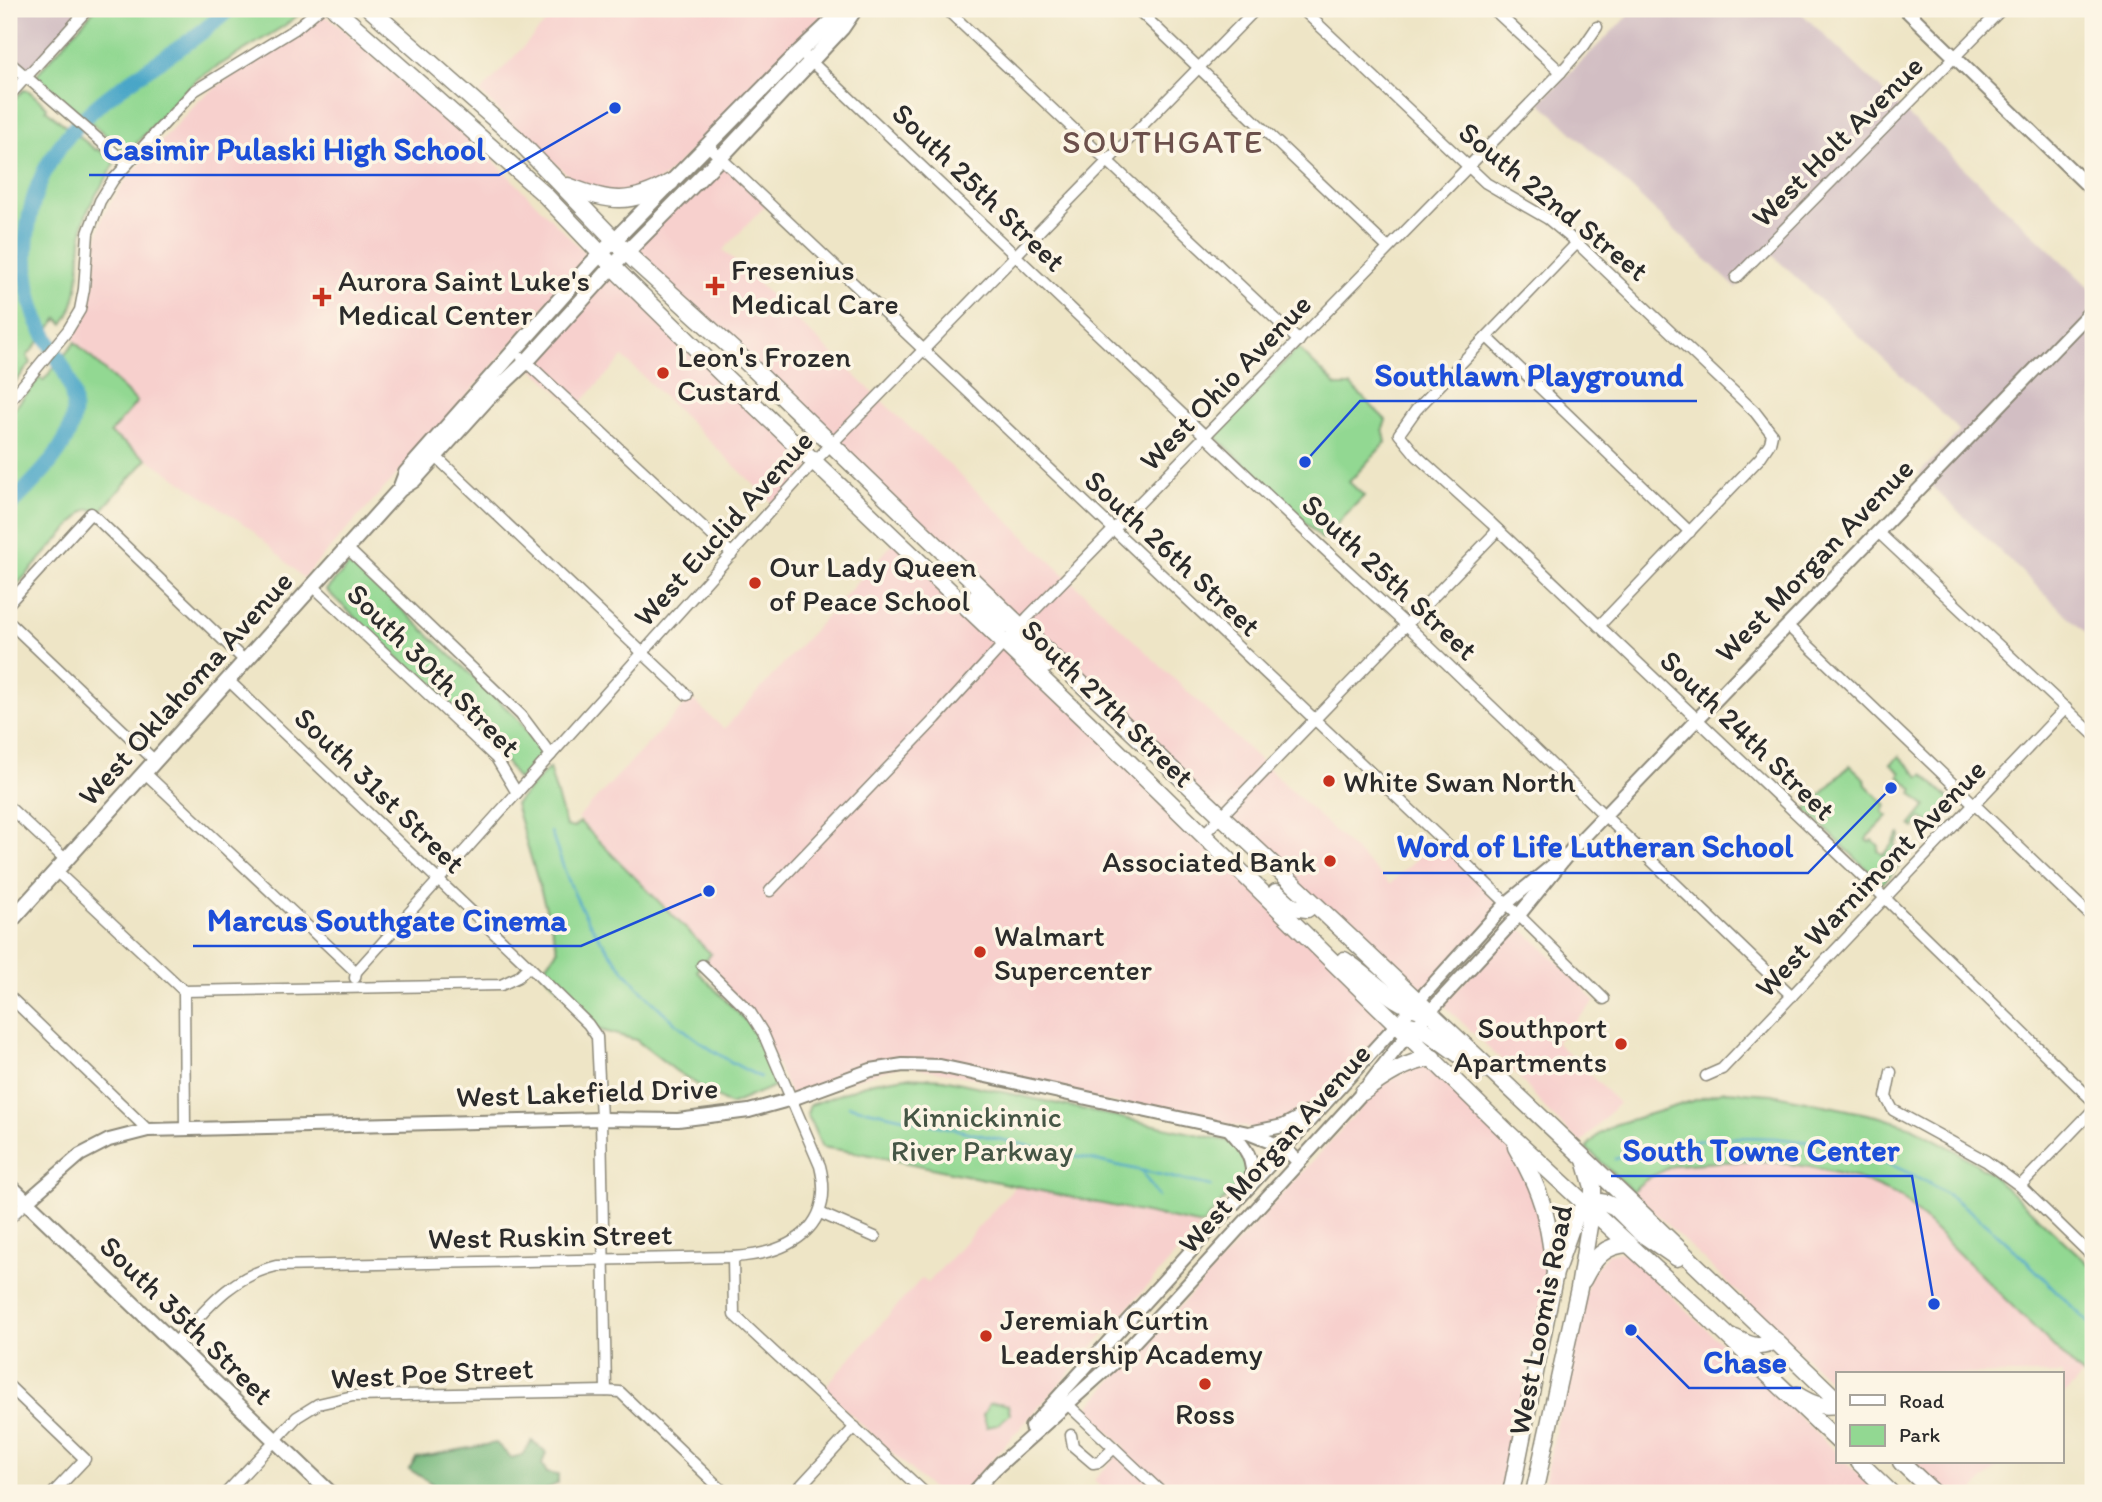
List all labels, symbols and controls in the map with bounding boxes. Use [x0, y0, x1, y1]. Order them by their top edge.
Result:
street label: West Holt Avenue [1743, 47, 1931, 235]
street label: South 25th Street [884, 95, 1074, 279]
street label: South 22nd Street [1452, 113, 1656, 289]
callout: Casimir Pulaski High School [89, 122, 499, 175]
district label: SOUTHGATE [1062, 122, 1264, 161]
text: Casimir Pulaski High School [103, 130, 486, 168]
place label: Fresenius Medical Care [731, 251, 899, 322]
place label: Aurora Saint Luke's Medical Center [338, 262, 590, 333]
marker: Fresenius Medical Care [705, 276, 725, 296]
street label: West Ohio Avenue [1131, 286, 1319, 478]
marker: Aurora Saint Luke's Medical Center [312, 287, 332, 307]
place label: Leon's Frozen Custard [677, 338, 851, 409]
callout: Southlawn Playground [1360, 348, 1697, 401]
text: Southlawn Playground [1375, 356, 1684, 394]
marker: Leon's Frozen Custard [655, 365, 671, 381]
street label: West Euclid Avenue [625, 422, 821, 634]
street label: West Morgan Avenue [1707, 450, 1921, 670]
street label: South 26th Street [1077, 462, 1269, 644]
street label: South 25th Street [1294, 486, 1486, 668]
place label: Our Lady Queen of Peace School [769, 548, 977, 619]
street label: West Oklahoma Avenue [70, 563, 300, 813]
street label: South 30th Street [339, 575, 529, 765]
marker: Our Lady Queen of Peace School [747, 575, 763, 591]
street label: South 27th Street [1014, 611, 1202, 795]
street label: South 24th Street [1653, 642, 1843, 828]
street label: South 31st Street [287, 699, 473, 881]
street label: West Warnimont Avenue [1747, 751, 1993, 1005]
place label: White Swan North [1343, 763, 1576, 800]
marker: White Swan North [1321, 773, 1337, 789]
callout: Word of Life Lutheran School [1383, 820, 1808, 873]
text: Word of Life Lutheran School [1397, 827, 1794, 865]
place label: Associated Bank [1102, 843, 1316, 880]
marker: Associated Bank [1322, 853, 1338, 869]
callout: Marcus Southgate Cinema [193, 893, 581, 946]
text: Marcus Southgate Cinema [207, 901, 567, 939]
place label: Walmart Supercenter [994, 917, 1152, 988]
marker: Walmart Supercenter [972, 944, 988, 960]
place label: Southport Apartments [1454, 1009, 1607, 1080]
street label: West Morgan Avenue [1170, 1035, 1378, 1261]
marker: Southport Apartments [1613, 1036, 1629, 1052]
street label: West Lakefield Drive [455, 1069, 719, 1115]
park label: Kinnickinnic River Parkway [891, 1098, 1073, 1169]
callout: South Towne Center [1611, 1123, 1912, 1176]
text: South Towne Center [1623, 1131, 1901, 1169]
street label: West Loomis Road [1500, 1202, 1580, 1438]
street label: West Ruskin Street [427, 1215, 673, 1257]
street label: South 35th Street [92, 1227, 282, 1413]
place label: Jeremiah Curtin Leadership Academy [1000, 1301, 1263, 1372]
marker: Jeremiah Curtin Leadership Academy [978, 1328, 994, 1344]
callout: Chase [1689, 1335, 1801, 1388]
text: Chase [1703, 1343, 1787, 1381]
street label: West Poe Street [330, 1349, 534, 1397]
legend [1836, 1372, 2064, 1464]
marker: Ross [1197, 1376, 1213, 1392]
text: Road [1899, 1388, 1945, 1413]
place label: Ross [1175, 1395, 1235, 1432]
text: Park [1899, 1422, 1941, 1447]

